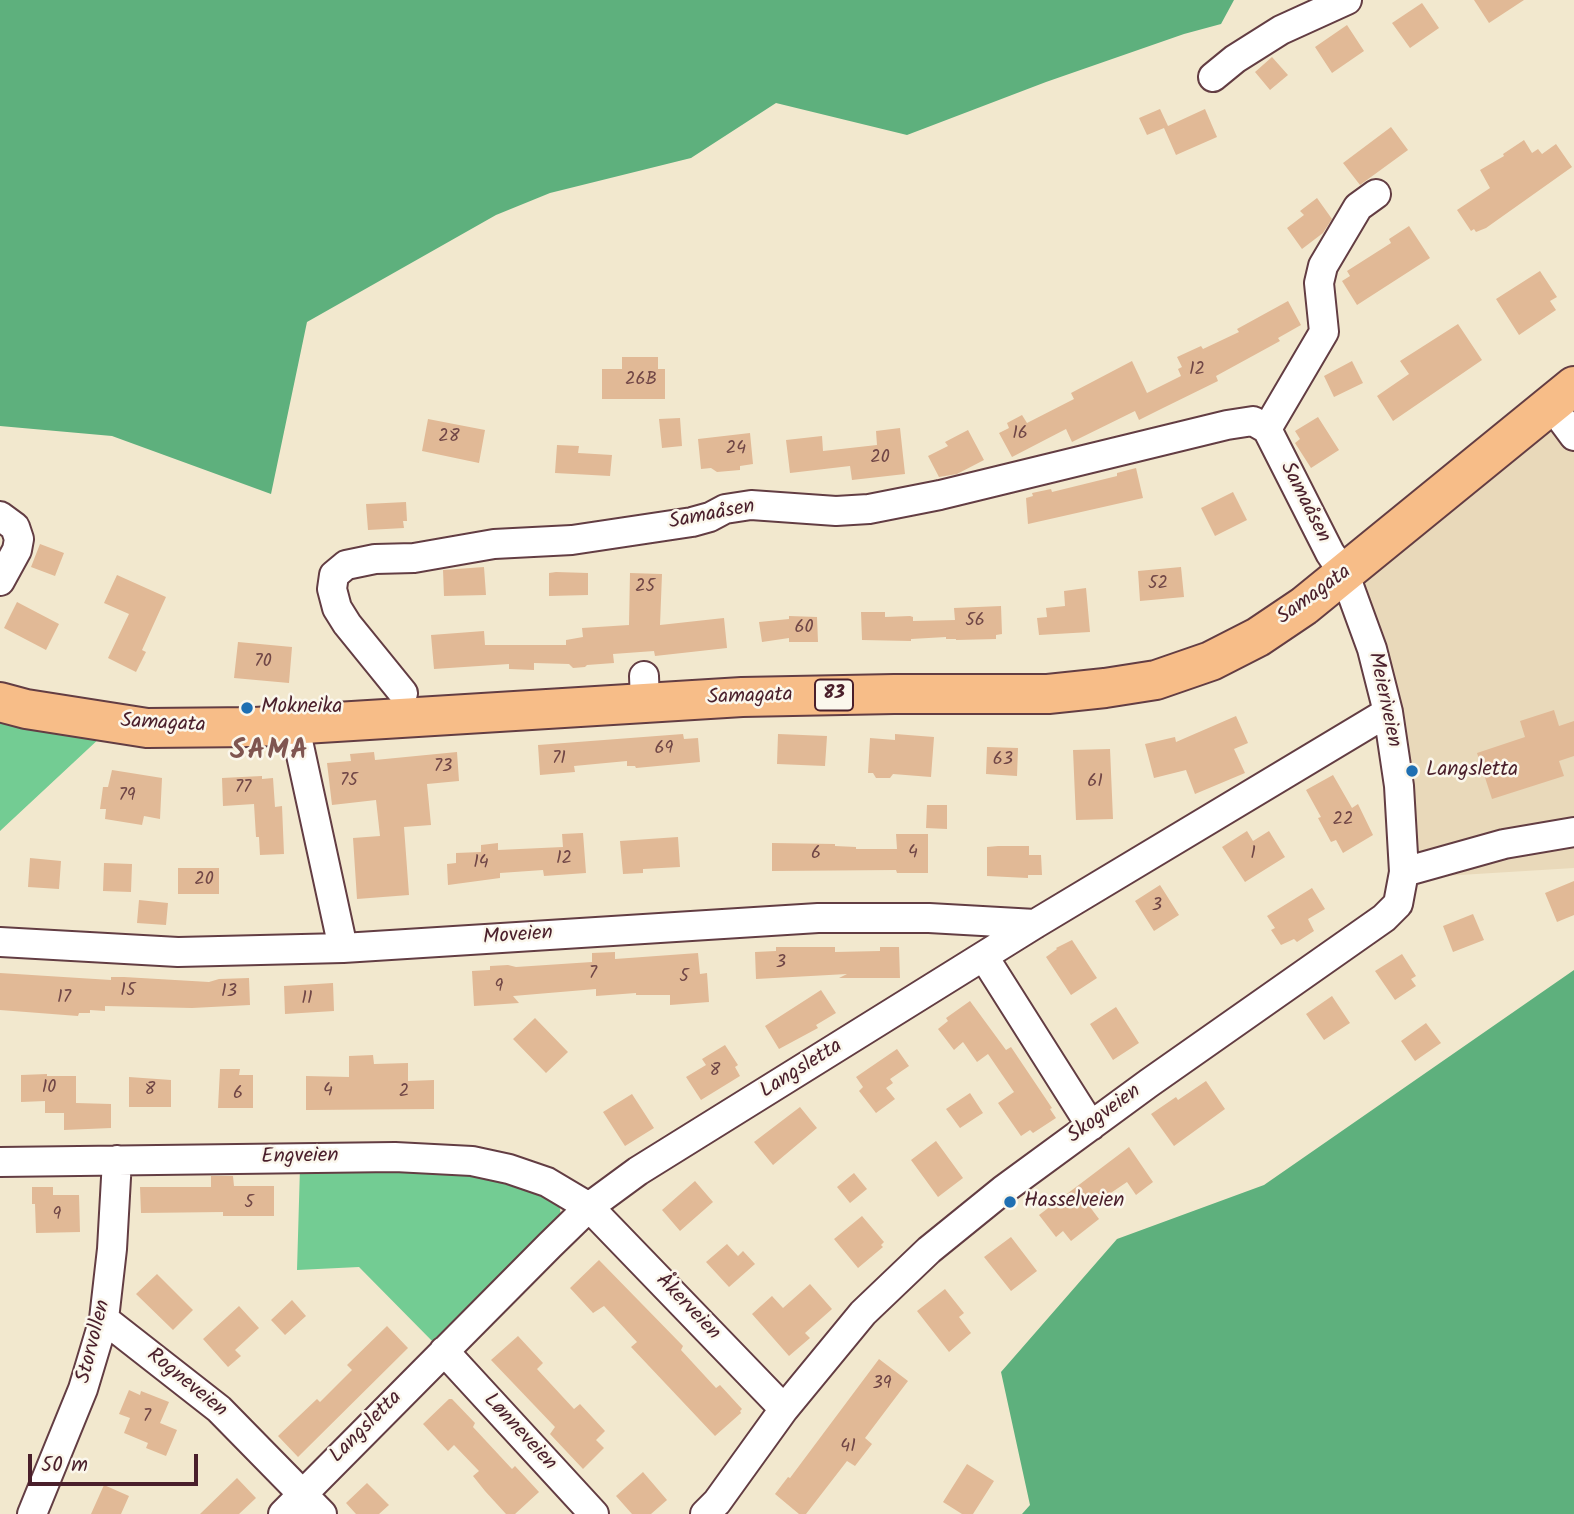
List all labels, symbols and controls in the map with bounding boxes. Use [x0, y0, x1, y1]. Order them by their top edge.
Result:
house number: 12 [1189, 360, 1205, 382]
house number: 26B [625, 370, 657, 392]
house number: 16 [1012, 424, 1028, 446]
house number: 28 [438, 427, 460, 449]
house number: 24 [726, 439, 746, 461]
house number: 20 [870, 448, 890, 470]
street label: Samaåsen [1273, 458, 1335, 548]
street label: Samaåsen [667, 495, 757, 537]
street label: Samagata [1273, 561, 1357, 631]
house number: 52 [1148, 574, 1168, 596]
house number: 25 [635, 577, 655, 599]
house number: 56 [965, 611, 985, 633]
house number: 60 [794, 618, 814, 640]
street label: Meieriveien [1361, 650, 1405, 750]
house number: 70 [254, 652, 272, 674]
road number: 83 [815, 680, 853, 710]
street label: Samagata [707, 684, 793, 712]
place label: Mokneika [261, 695, 342, 721]
marker: Mokneika [239, 700, 255, 716]
street label: Samagata [120, 710, 206, 740]
district label: SAMA [231, 736, 309, 770]
house number: 69 [655, 739, 673, 761]
house number: 71 [552, 749, 566, 771]
house number: 63 [993, 750, 1013, 772]
house number: 73 [434, 757, 452, 779]
place label: Langsletta [1426, 758, 1518, 784]
marker: Langsletta [1404, 763, 1420, 779]
house number: 75 [340, 771, 358, 793]
house number: 61 [1087, 772, 1103, 794]
house number: 77 [235, 778, 251, 800]
house number: 79 [118, 786, 136, 808]
house number: 22 [1333, 810, 1353, 832]
house number: 4 [908, 843, 918, 865]
house number: 6 [811, 844, 821, 866]
house number: 1 [1250, 844, 1256, 866]
house number: 12 [556, 849, 572, 871]
house number: 14 [473, 853, 489, 875]
house number: 20 [194, 870, 214, 892]
house number: 3 [1152, 896, 1162, 918]
street label: Moveien [482, 922, 554, 952]
house number: 3 [776, 953, 786, 975]
house number: 7 [589, 964, 597, 986]
house number: 5 [679, 967, 689, 989]
house number: 9 [495, 977, 503, 999]
house number: 15 [120, 981, 136, 1003]
house number: 13 [221, 982, 237, 1004]
house number: 17 [57, 988, 71, 1010]
house number: 11 [301, 989, 313, 1011]
street label: Langsletta [756, 1035, 848, 1105]
house number: 8 [710, 1061, 720, 1083]
house number: 10 [42, 1078, 56, 1100]
house number: 8 [145, 1080, 155, 1102]
street label: Skogveien [1063, 1080, 1147, 1150]
house number: 4 [323, 1081, 333, 1103]
house number: 2 [399, 1082, 409, 1104]
house number: 6 [233, 1084, 243, 1106]
street label: Engveien [261, 1145, 339, 1171]
place label: Hasselveien [1024, 1189, 1124, 1215]
house number: 5 [244, 1193, 254, 1215]
marker: Hasselveien [1002, 1194, 1018, 1210]
house number: 9 [53, 1205, 61, 1227]
street label: Åkerveien [649, 1269, 725, 1347]
street label: Storvollen [72, 1298, 118, 1386]
street label: Rogneveien [141, 1344, 231, 1424]
house number: 39 [872, 1374, 892, 1396]
street label: Langsletta [326, 1387, 408, 1469]
street label: Lønneveien [477, 1389, 561, 1477]
house number: 7 [143, 1407, 151, 1429]
house number: 41 [840, 1437, 856, 1459]
scale bar [32, 1440, 201, 1484]
text: 50 m [41, 1449, 88, 1482]

